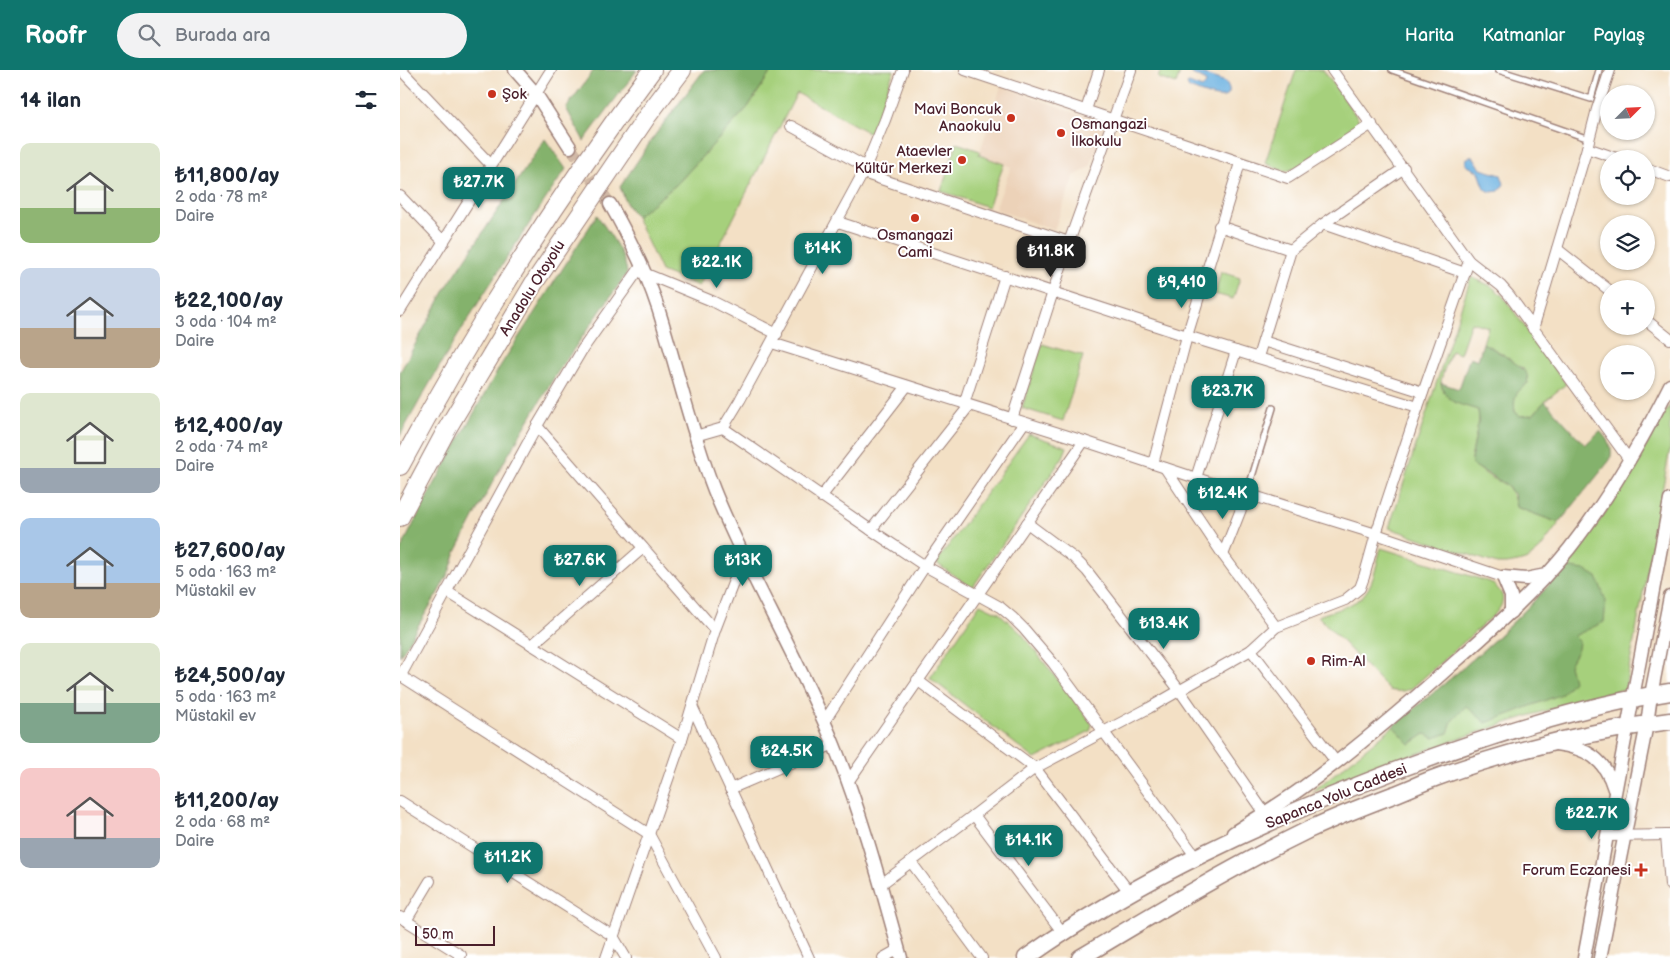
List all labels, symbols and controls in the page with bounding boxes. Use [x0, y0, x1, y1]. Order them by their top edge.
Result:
search box [117, 13, 467, 58]
text: Roofr [25, 21, 87, 50]
icon: search [135, 21, 163, 49]
text: Burada ara [175, 24, 270, 47]
text: Harita [1405, 25, 1454, 46]
text: Katmanlar [1482, 25, 1565, 46]
text: Paylaş [1593, 25, 1645, 46]
place label: Şok [502, 85, 528, 104]
north arrow [1600, 85, 1655, 140]
map controls [1600, 85, 1655, 400]
icon: filters [352, 86, 380, 114]
text: 14 ilan [20, 88, 81, 113]
marker: Şok [486, 88, 498, 100]
place label: Mavi Boncuk Anaokulu [914, 100, 1002, 136]
marker: Mavi Boncuk Anaokulu [1005, 112, 1017, 124]
place label: Osmangazi İlkokulu [1071, 115, 1147, 151]
marker: Osmangazi İlkokulu [1055, 127, 1067, 139]
place label: Ataevler Kültür Merkezi [854, 142, 953, 178]
button: locate [1600, 150, 1655, 205]
marker: Ataevler Kültür Merkezi [956, 154, 968, 166]
icon: home [60, 163, 120, 223]
text: ₺11,800/ay [175, 163, 279, 188]
pin: ₺27.7K [438, 166, 520, 209]
text: ₺27.7K [454, 173, 504, 192]
text: 2 oda · 78 m² [175, 188, 268, 207]
text: Daire [175, 207, 214, 226]
marker: Osmangazi Cami [909, 212, 921, 224]
button: layers [1600, 215, 1655, 270]
place label: Osmangazi Cami [877, 226, 953, 262]
pin: ₺14K [793, 232, 853, 275]
pin: ₺11.8K [1010, 236, 1092, 278]
street label: Anadolu Otoyolu [495, 237, 569, 340]
text: ₺14K [805, 239, 841, 258]
text: ₺11.8K [1028, 242, 1074, 261]
pin: ₺22.1K [676, 246, 758, 289]
text: ₺22.1K [692, 253, 742, 272]
pin: ₺9,410 [1141, 266, 1223, 309]
text: ₺9,410 [1158, 273, 1206, 292]
button: + [1600, 280, 1655, 335]
icon: home [60, 288, 120, 348]
text: ₺22,100/ay [175, 288, 283, 313]
text: 3 oda · 104 m² [175, 313, 277, 332]
text: Daire [175, 332, 214, 351]
button: − [1600, 345, 1655, 400]
pin: ₺23.7K [1187, 376, 1269, 418]
text: ₺23.7K [1203, 382, 1253, 401]
icon: home [60, 413, 120, 473]
text: ₺12,400/ay [175, 413, 283, 438]
text: 2 oda · 74 m² [175, 438, 268, 457]
text: Daire [175, 457, 214, 476]
pin: ₺12.4K [1182, 478, 1264, 520]
text: ₺12.4K [1198, 484, 1248, 503]
icon: home [60, 538, 120, 598]
text: ₺27,600/ay [175, 538, 285, 563]
pin: ₺27.6K [539, 544, 621, 587]
pin: ₺13K [713, 544, 773, 587]
text: ₺27.6K [554, 551, 606, 570]
text: ₺13K [725, 551, 761, 570]
text: 5 oda · 163 m² [175, 563, 277, 582]
text: Müstakil ev [175, 582, 256, 601]
pin: ₺13.4K [1123, 608, 1205, 650]
text: ₺13.4K [1139, 614, 1189, 633]
place label: Rim-Al [1321, 652, 1365, 671]
marker: Rim-Al [1305, 655, 1317, 667]
icon: home [60, 663, 120, 723]
text: ₺24,500/ay [175, 663, 285, 688]
text: 5 oda · 163 m² [175, 688, 277, 707]
text: Müstakil ev [175, 707, 256, 726]
pin: ₺24.5K [746, 736, 828, 778]
text: ₺24.5K [761, 742, 813, 761]
street label: Sapanca Yolu Caddesi [1263, 759, 1410, 834]
icon: home [60, 788, 120, 848]
text: ₺11,200/ay [175, 788, 279, 813]
pin: ₺22.7K [1551, 798, 1633, 840]
text: ₺22.7K [1566, 804, 1618, 823]
text: 2 oda · 68 m² [175, 813, 270, 832]
pin: ₺14.1K [988, 824, 1070, 867]
text: ₺14.1K [1006, 831, 1052, 850]
text: Daire [175, 832, 214, 851]
pin: ₺11.2K [467, 842, 549, 884]
text: ₺11.2K [485, 848, 531, 867]
place label: Forum Eczanesi [1522, 861, 1631, 880]
marker: Forum Eczanesi [1635, 864, 1647, 876]
scale bar [415, 923, 495, 946]
text: 50 m [422, 926, 454, 943]

